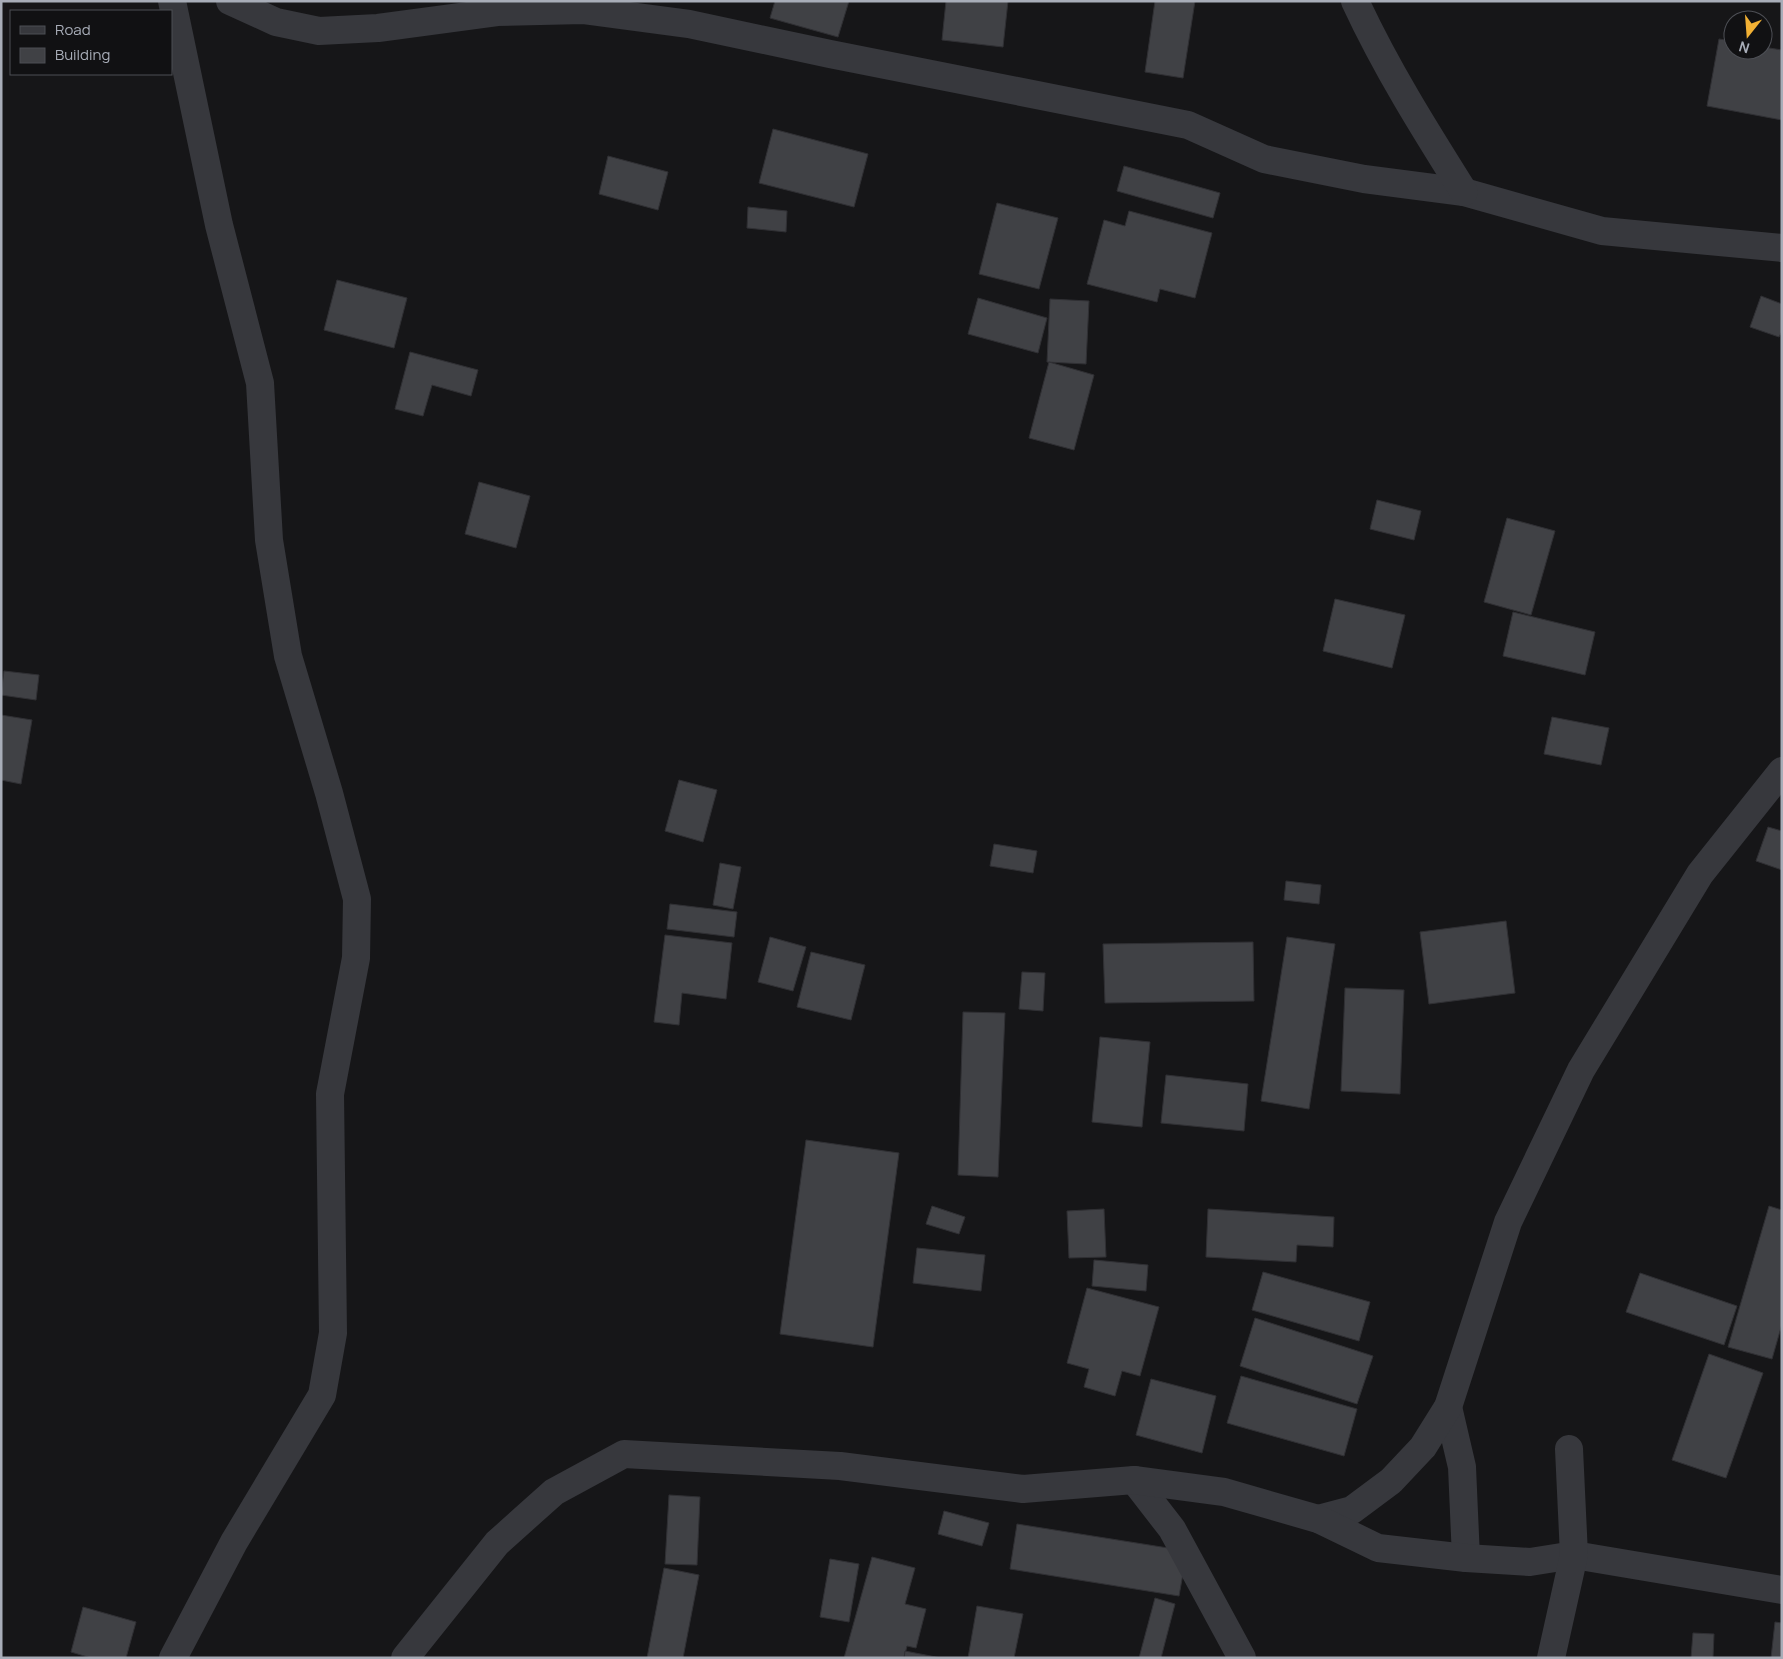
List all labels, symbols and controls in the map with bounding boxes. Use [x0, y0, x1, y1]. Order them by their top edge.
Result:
legend [10, 10, 172, 75]
north arrow [1723, 10, 1773, 60]
text: Road [55, 19, 91, 40]
text: N [1736, 37, 1752, 58]
text: Building [55, 44, 110, 65]

